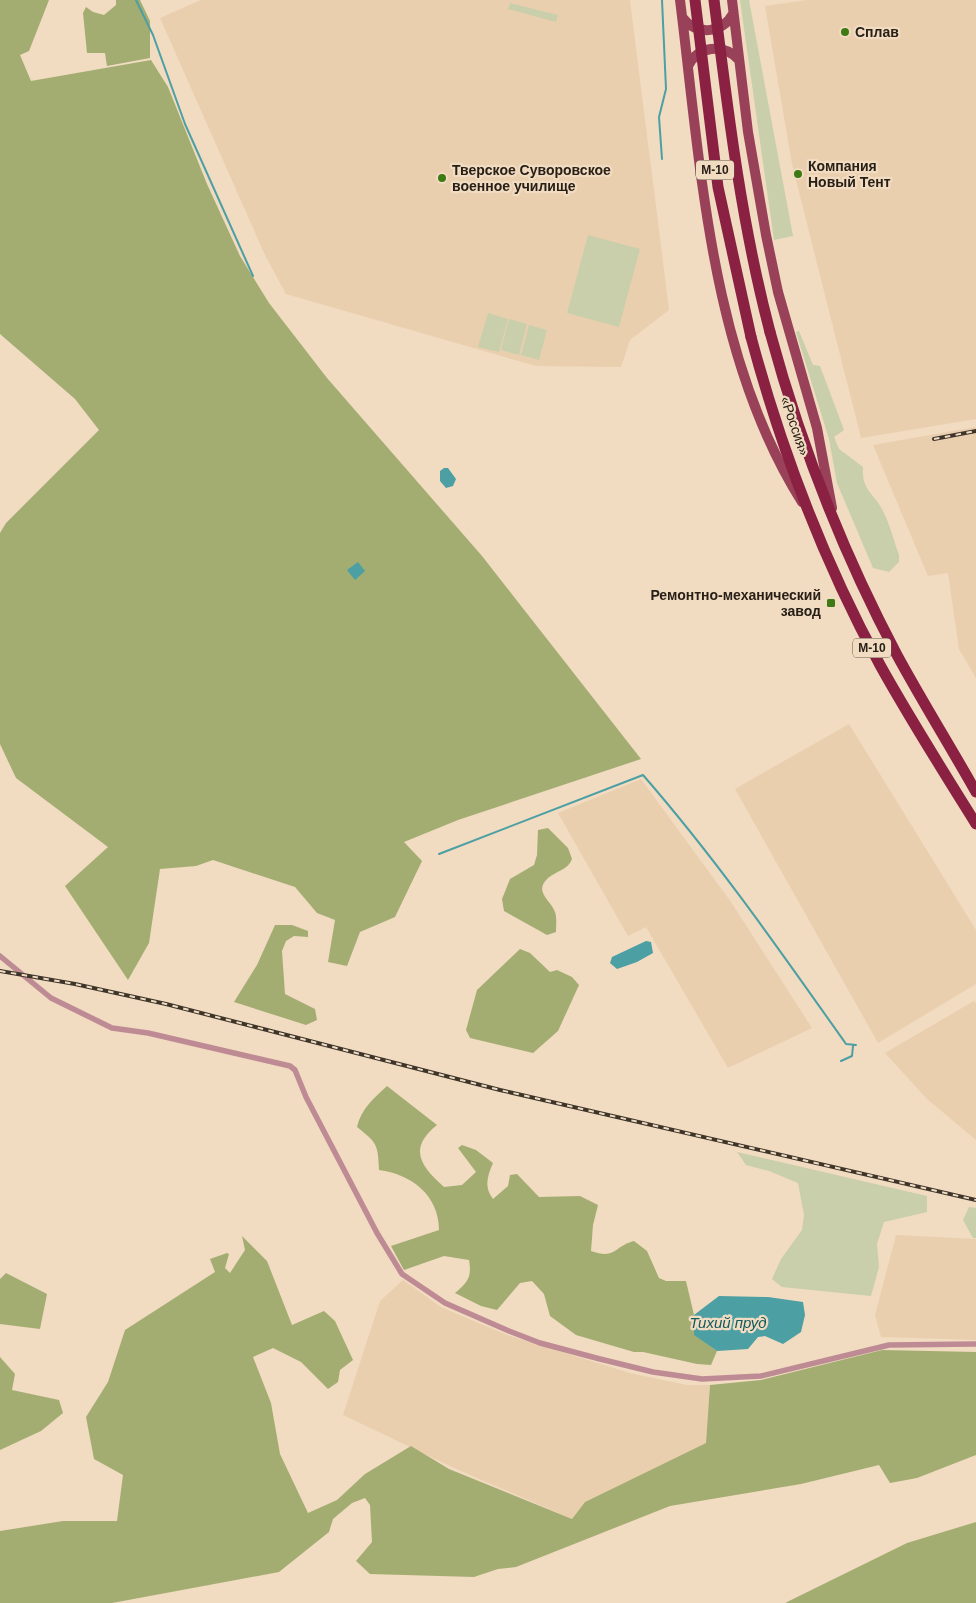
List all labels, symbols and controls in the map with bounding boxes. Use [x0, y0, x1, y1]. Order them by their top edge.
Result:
place label: Сплав [855, 24, 899, 40]
marker: Сплав [839, 26, 851, 38]
place label: Компания Новый Тент [808, 158, 891, 190]
road number: М-10 [696, 160, 734, 180]
place label: Тверское Суворовское военное училище [452, 162, 611, 194]
marker: Компания Новый Тент [792, 168, 804, 180]
marker: Тверское Суворовское военное училище [436, 172, 448, 184]
street label: «Россия» [777, 394, 813, 458]
place label: Ремонтно-механический завод [650, 587, 821, 619]
marker: Ремонтно-механический завод [825, 597, 837, 609]
road number: М-10 [853, 638, 891, 658]
water label: Тихий пруд [689, 1314, 767, 1331]

